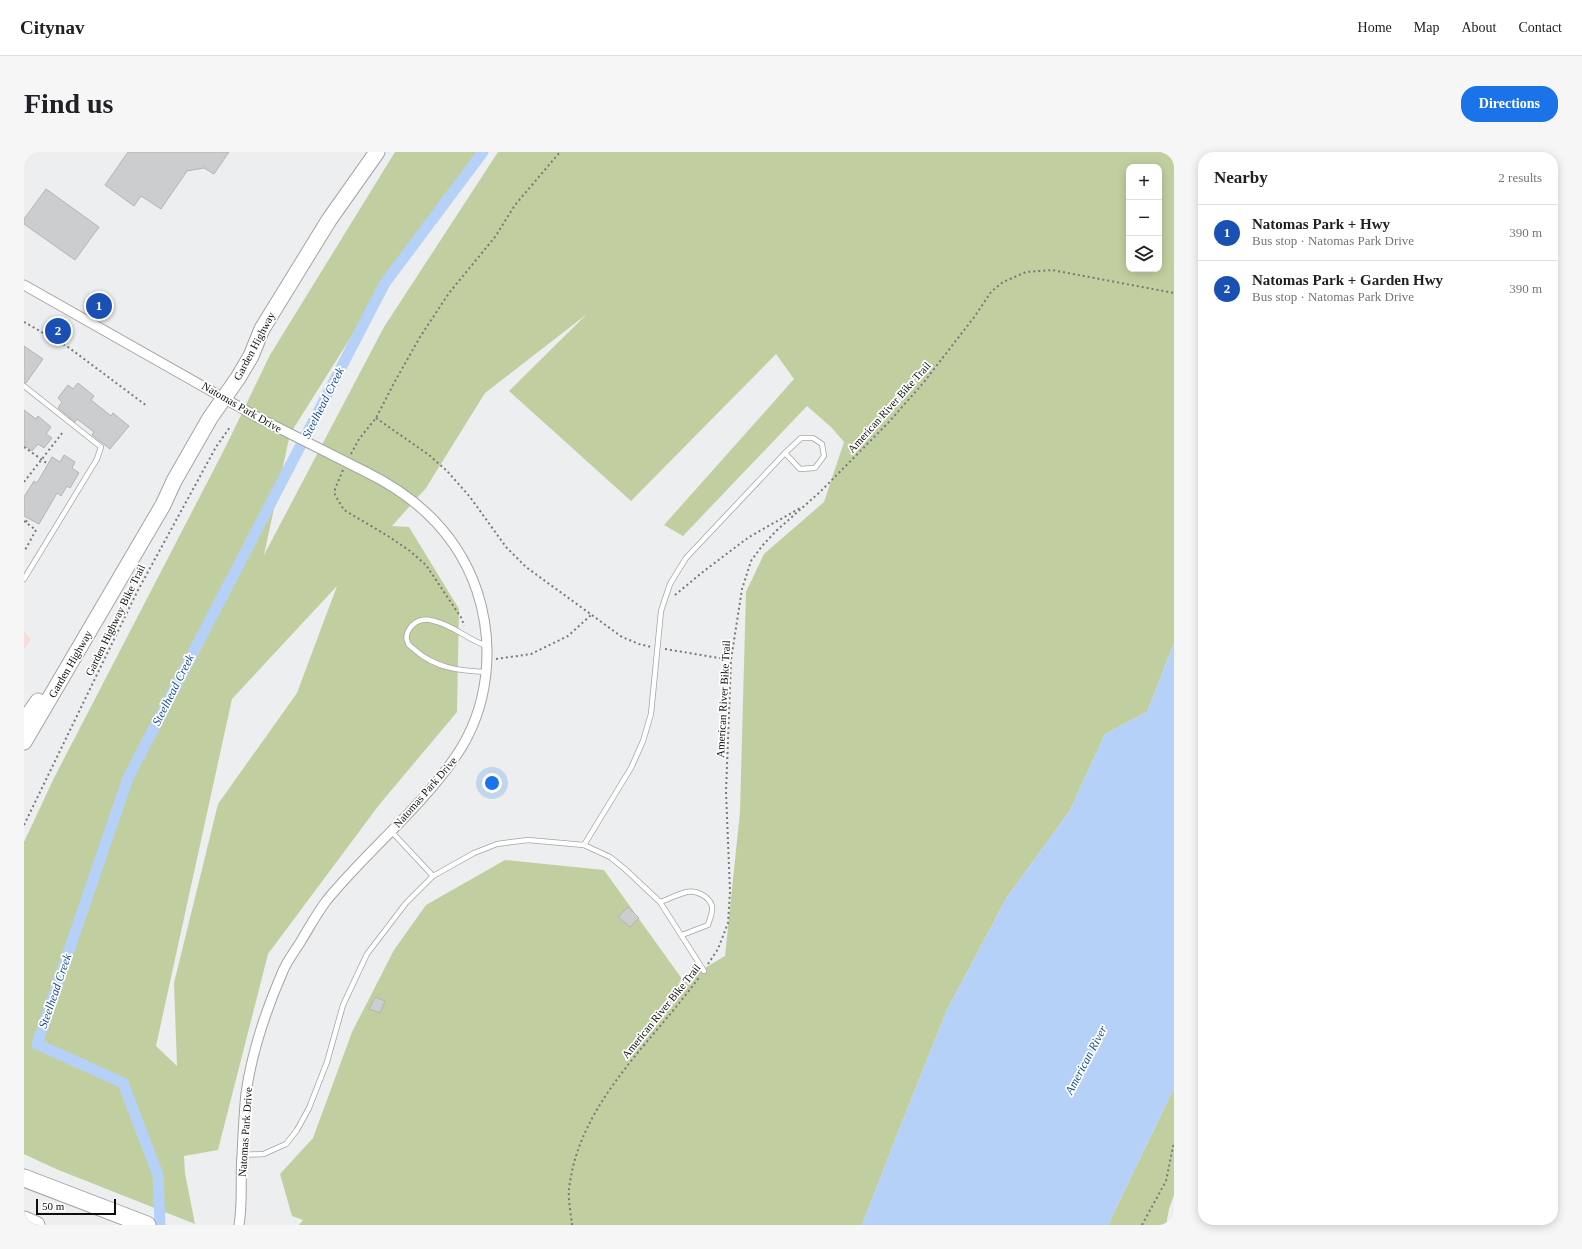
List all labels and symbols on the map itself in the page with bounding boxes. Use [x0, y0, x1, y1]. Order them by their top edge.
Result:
pin: 1 [86, 291, 112, 321]
street label: Garden Highway [231, 309, 277, 382]
pin: 2 [45, 316, 71, 346]
street label: American River Bike Trail [845, 359, 933, 455]
water label: Steelhead Creek [299, 365, 347, 441]
street label: Natomas Park Drive [200, 379, 284, 435]
street label: Garden Highway Bike Trail [83, 562, 147, 678]
street label: Garden Highway [46, 628, 94, 700]
street label: American River Bike Trail [714, 640, 732, 758]
water label: Steelhead Creek [149, 652, 197, 728]
street label: Natomas Park Drive [391, 754, 459, 830]
your location [482, 773, 502, 793]
water label: Steelhead Creek [36, 951, 75, 1030]
street label: American River Bike Trail [619, 962, 703, 1060]
water label: American River [1062, 1023, 1110, 1098]
street label: Natomas Park Drive [236, 1087, 254, 1177]
scale bar [36, 1197, 116, 1216]

